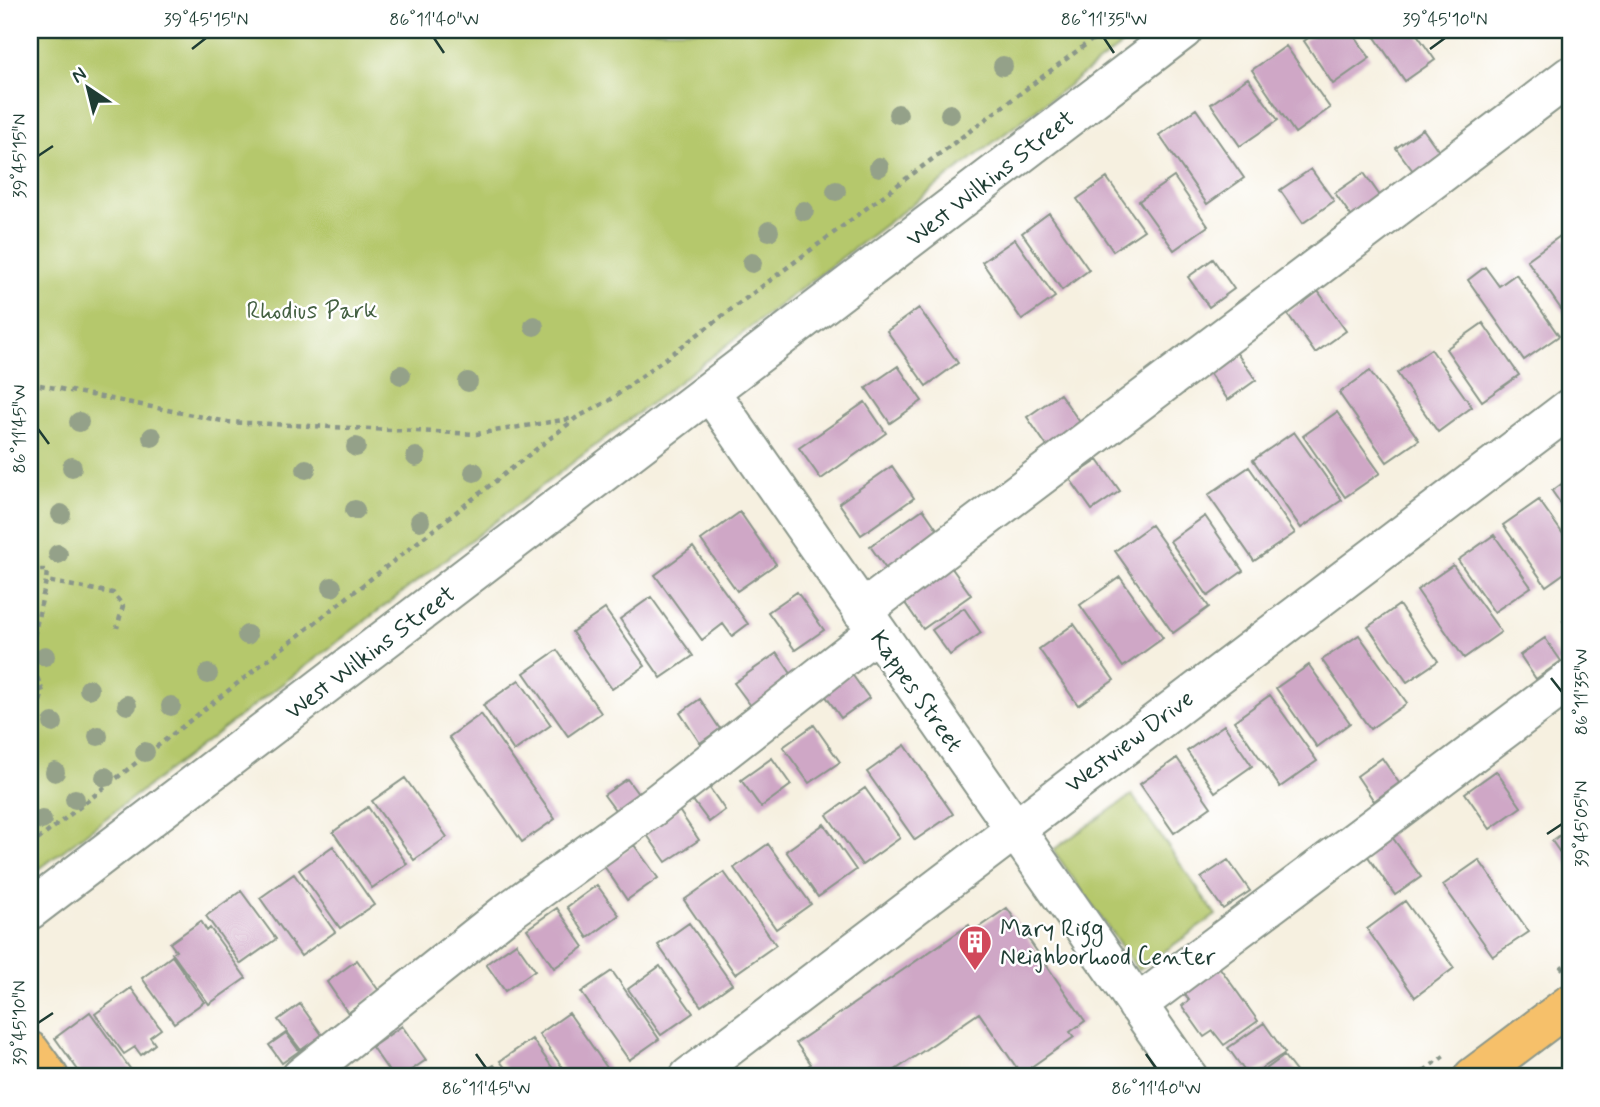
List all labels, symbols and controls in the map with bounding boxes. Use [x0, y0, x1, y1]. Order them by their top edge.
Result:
text: 39°45'15"N [163, 8, 249, 32]
text: 86°11'40"W [389, 8, 479, 32]
text: 86°11'35"W [1061, 8, 1147, 32]
text: 39°45'10"N [1402, 8, 1488, 32]
north arrow [52, 52, 122, 122]
text: N [67, 61, 91, 89]
street label: West Wilkins Street [900, 104, 1081, 255]
text: 39°45'15"N [8, 113, 32, 199]
park label: Rhodius Park [246, 296, 378, 327]
text: 86°11'45"W [8, 385, 32, 473]
street label: West Wilkins Street [280, 579, 462, 727]
street label: Kappes Street [862, 625, 969, 759]
text: 86°11'35"W [1570, 649, 1594, 735]
street label: Westview Drive [1059, 684, 1201, 801]
text: 39°45'05"N [1570, 780, 1594, 868]
place label: Mary Rigg Neighborhood Center [1000, 914, 1215, 973]
building icon: Mary Rigg Neighborhood Center [956, 923, 994, 972]
text: 39°45'10"N [8, 980, 32, 1066]
text: 86°11'45"W [442, 1077, 530, 1101]
text: 86°11'40"W [1111, 1077, 1201, 1101]

